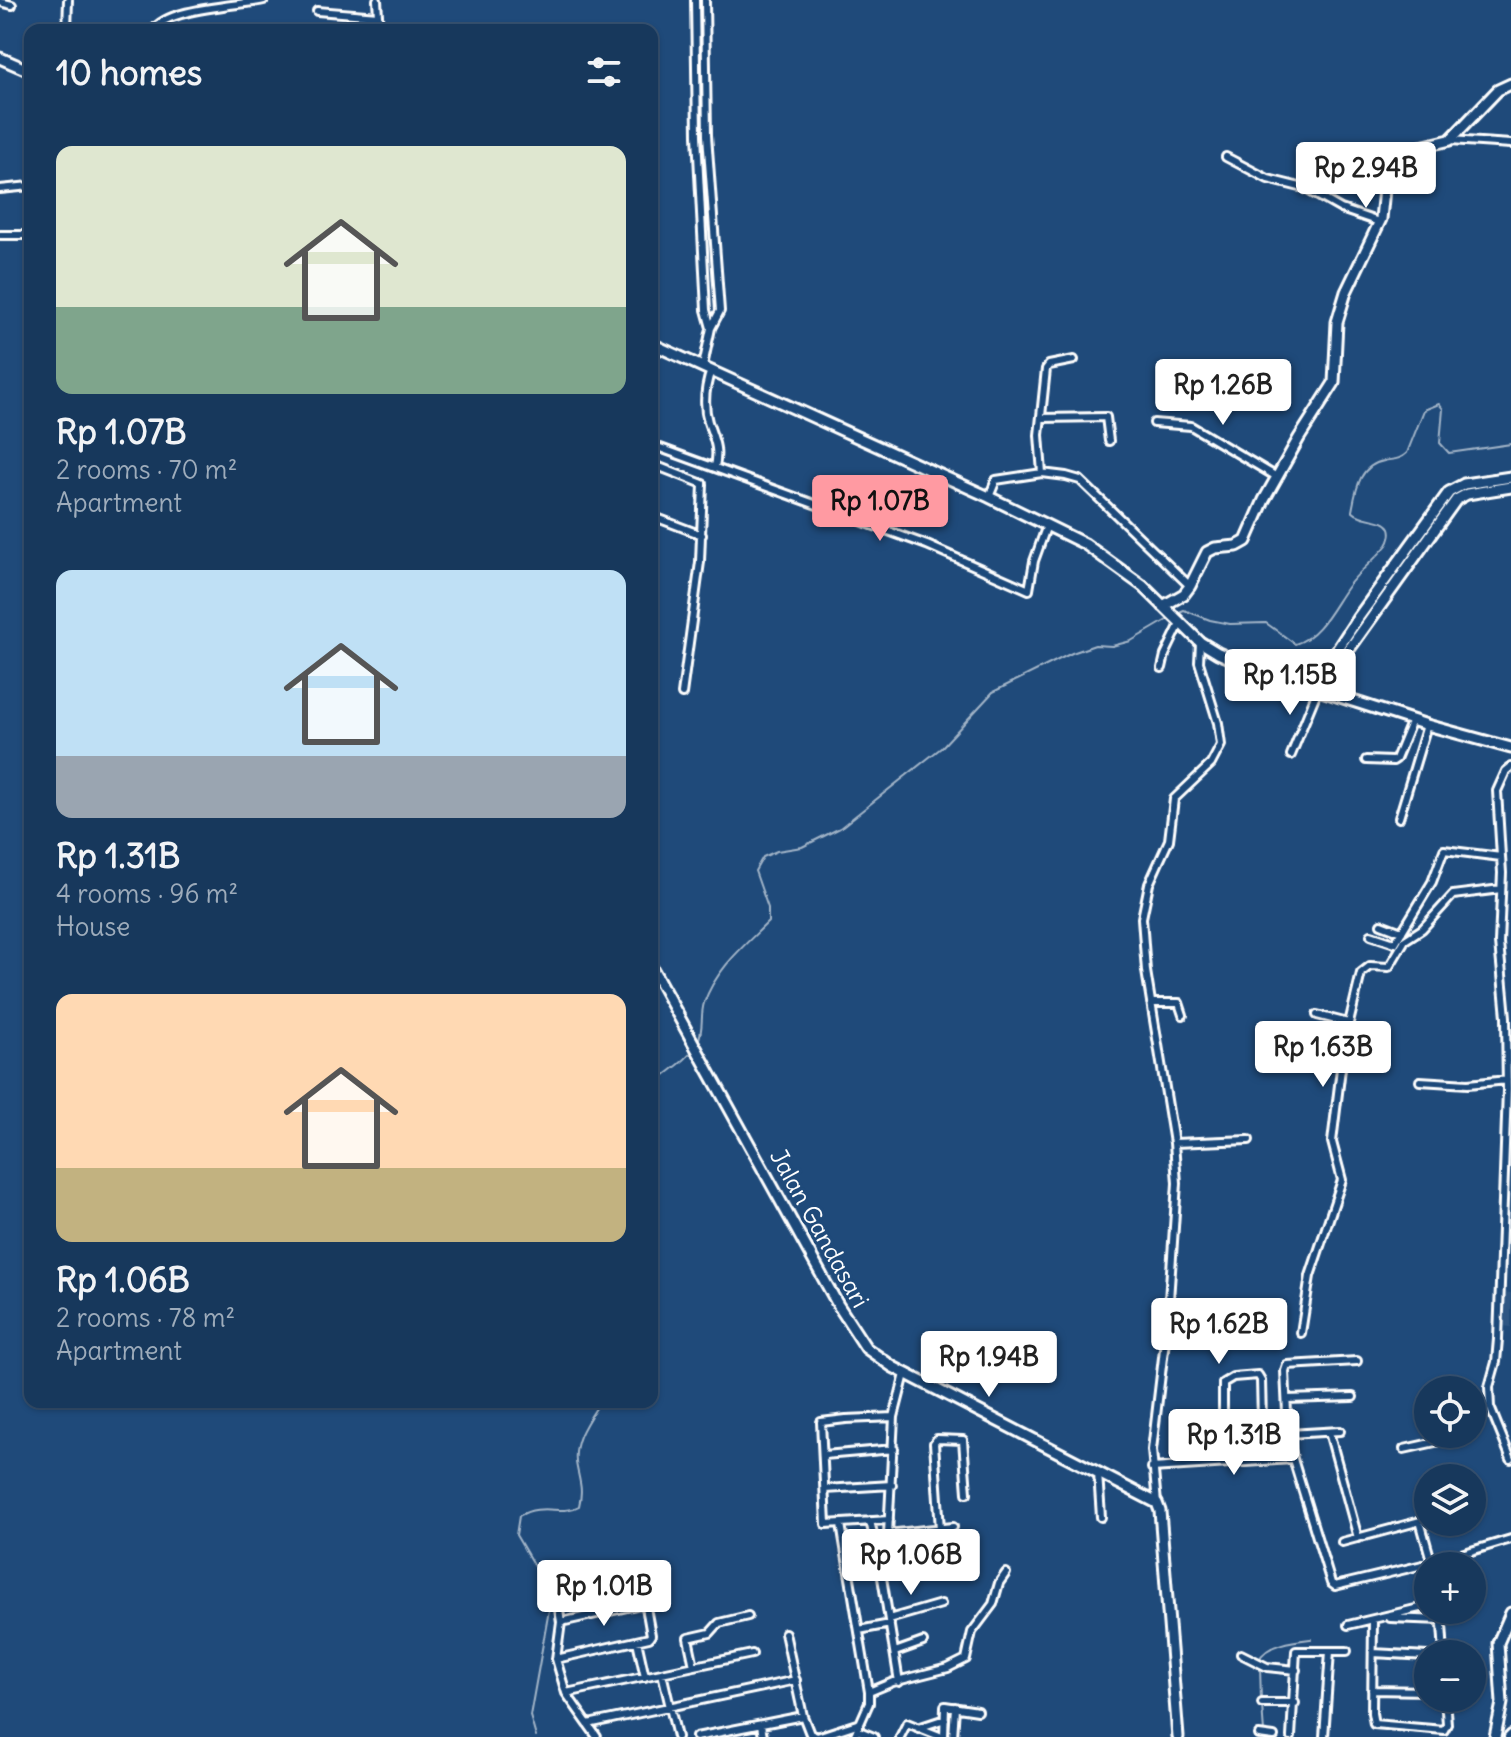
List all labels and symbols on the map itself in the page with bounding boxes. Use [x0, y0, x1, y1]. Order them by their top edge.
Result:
pin: Rp 2.94B [1283, 142, 1449, 210]
pin: Rp 1.26B [1140, 359, 1306, 427]
pin: Rp 1.07B [797, 475, 963, 543]
pin: Rp 1.15B [1207, 649, 1373, 717]
pin: Rp 1.63B [1240, 1021, 1406, 1089]
street label: Jalan Gandasari [764, 1143, 876, 1313]
pin: Rp 1.62B [1136, 1298, 1302, 1366]
pin: Rp 1.94B [906, 1331, 1072, 1399]
pin: Rp 1.31B [1151, 1409, 1317, 1477]
pin: Rp 1.06B [828, 1529, 994, 1597]
pin: Rp 1.01B [521, 1560, 687, 1628]

